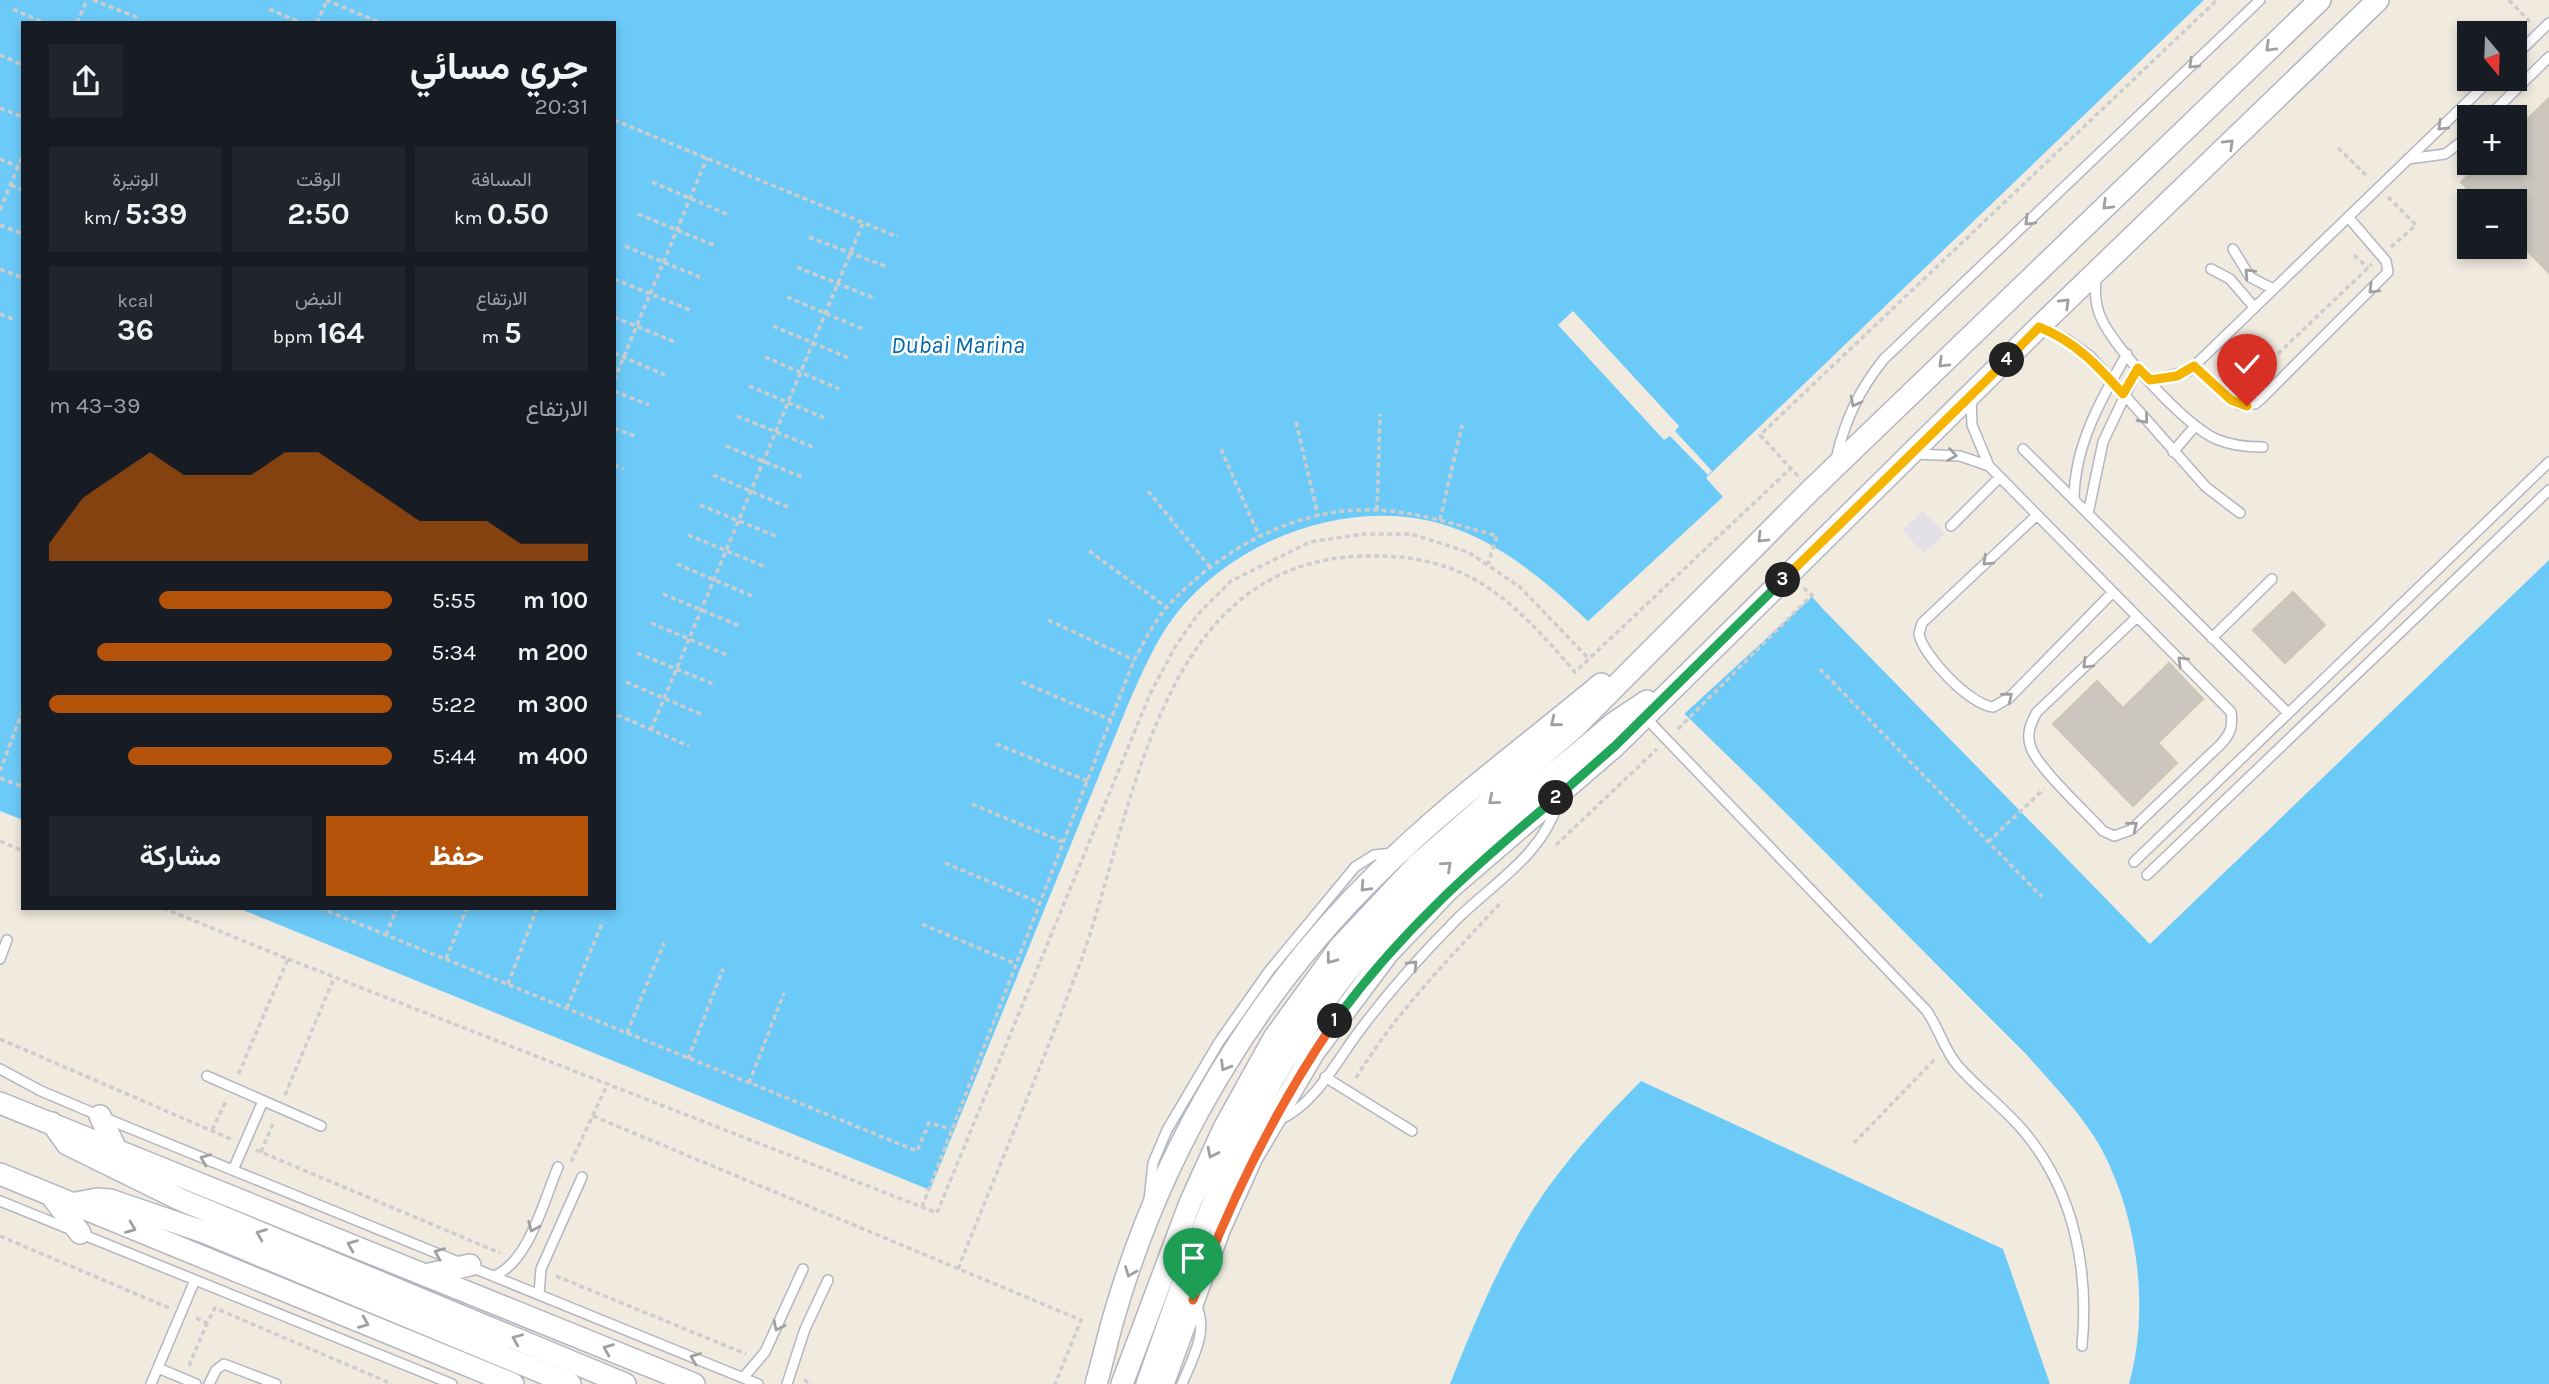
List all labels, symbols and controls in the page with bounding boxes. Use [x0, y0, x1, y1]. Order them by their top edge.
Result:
north arrow [2457, 21, 2527, 91]
map controls [2457, 21, 2527, 259]
one-way arrow [2266, 39, 2279, 52]
button: share [49, 44, 123, 118]
text: جري مسائي [410, 44, 588, 89]
one-way arrow [2188, 56, 2201, 69]
text: 20:31 [535, 93, 588, 120]
button: + [2457, 105, 2527, 175]
one-way arrow [2437, 118, 2450, 131]
one-way arrow [2221, 140, 2234, 153]
text: الوتيرة [112, 169, 159, 191]
text: الوقت [296, 169, 341, 191]
text: المسافة [471, 169, 532, 191]
button: − [2457, 189, 2527, 259]
text: 5:39 [125, 196, 187, 232]
text: 2:50 [287, 196, 350, 232]
text: 0.50 [487, 196, 549, 232]
one-way arrow [2102, 197, 2115, 210]
text: /km [84, 207, 125, 229]
text: km [454, 207, 487, 229]
one-way arrow [2024, 213, 2037, 226]
one-way arrow [2244, 268, 2257, 281]
one-way arrow [2368, 280, 2381, 293]
text: النبض [295, 288, 342, 310]
text: الارتفاع [476, 288, 527, 310]
text: kcal [117, 290, 154, 312]
one-way arrow [2057, 298, 2070, 311]
text: 36 [117, 312, 154, 348]
text: 164 [317, 315, 364, 351]
text: 5 [504, 315, 521, 351]
text: bpm [273, 326, 317, 348]
text: m [482, 326, 504, 348]
water label: Dubai Marina [891, 331, 1025, 359]
pin [2217, 334, 2277, 406]
pin: 4 [1990, 342, 2024, 378]
icon: check [2228, 345, 2266, 383]
text: 4 [2001, 348, 2012, 370]
one-way arrow [1938, 355, 1951, 368]
text: 39–43 m [49, 392, 140, 419]
text: الارتفاع [526, 395, 588, 422]
one-way arrow [1849, 395, 1863, 407]
one-way arrow [2136, 411, 2148, 424]
one-way arrow [1946, 447, 1958, 462]
one-way arrow [1758, 530, 1771, 543]
one-way arrow [1982, 553, 1995, 566]
pin: 3 [1766, 562, 1800, 598]
text: 3 [1777, 568, 1788, 590]
text: 5:55 [432, 587, 476, 614]
text: 100 m [523, 587, 588, 614]
text: 5:34 [431, 639, 476, 666]
text: 200 m [517, 639, 588, 666]
one-way arrow [2083, 656, 2096, 669]
one-way arrow [2177, 656, 2190, 669]
text: 5:22 [431, 691, 476, 718]
text: 300 m [517, 691, 588, 718]
one-way arrow [1999, 693, 2012, 705]
one-way arrow [1551, 714, 1564, 726]
text: 5:44 [432, 743, 476, 770]
text: 400 m [518, 743, 588, 770]
pin: 2 [1538, 780, 1574, 816]
text: 2 [1550, 786, 1561, 808]
one-way arrow [1488, 792, 1500, 805]
button: مشاركة [49, 816, 312, 896]
button: حفظ [326, 816, 588, 896]
one-way arrow [2125, 822, 2138, 835]
one-way arrow [1439, 861, 1452, 874]
one-way arrow [1360, 879, 1373, 892]
one-way arrow [1326, 952, 1339, 964]
one-way arrow [1405, 960, 1417, 973]
pin: 1 [1318, 1004, 1352, 1038]
text: 1 [1331, 1009, 1338, 1031]
one-way arrow [1220, 1058, 1233, 1071]
one-way arrow [1206, 1146, 1220, 1158]
one-way arrow [200, 1153, 212, 1167]
one-way arrow [124, 1220, 136, 1234]
one-way arrow [527, 1220, 541, 1232]
one-way arrow [256, 1228, 268, 1242]
pin [1163, 1228, 1223, 1300]
icon: arrive [1174, 1239, 1212, 1277]
one-way arrow [347, 1240, 359, 1254]
one-way arrow [434, 1247, 446, 1261]
one-way arrow [1124, 1265, 1138, 1277]
one-way arrow [358, 1315, 370, 1329]
one-way arrow [772, 1319, 786, 1331]
one-way arrow [511, 1333, 523, 1347]
one-way arrow [603, 1344, 615, 1358]
one-way arrow [689, 1352, 702, 1366]

